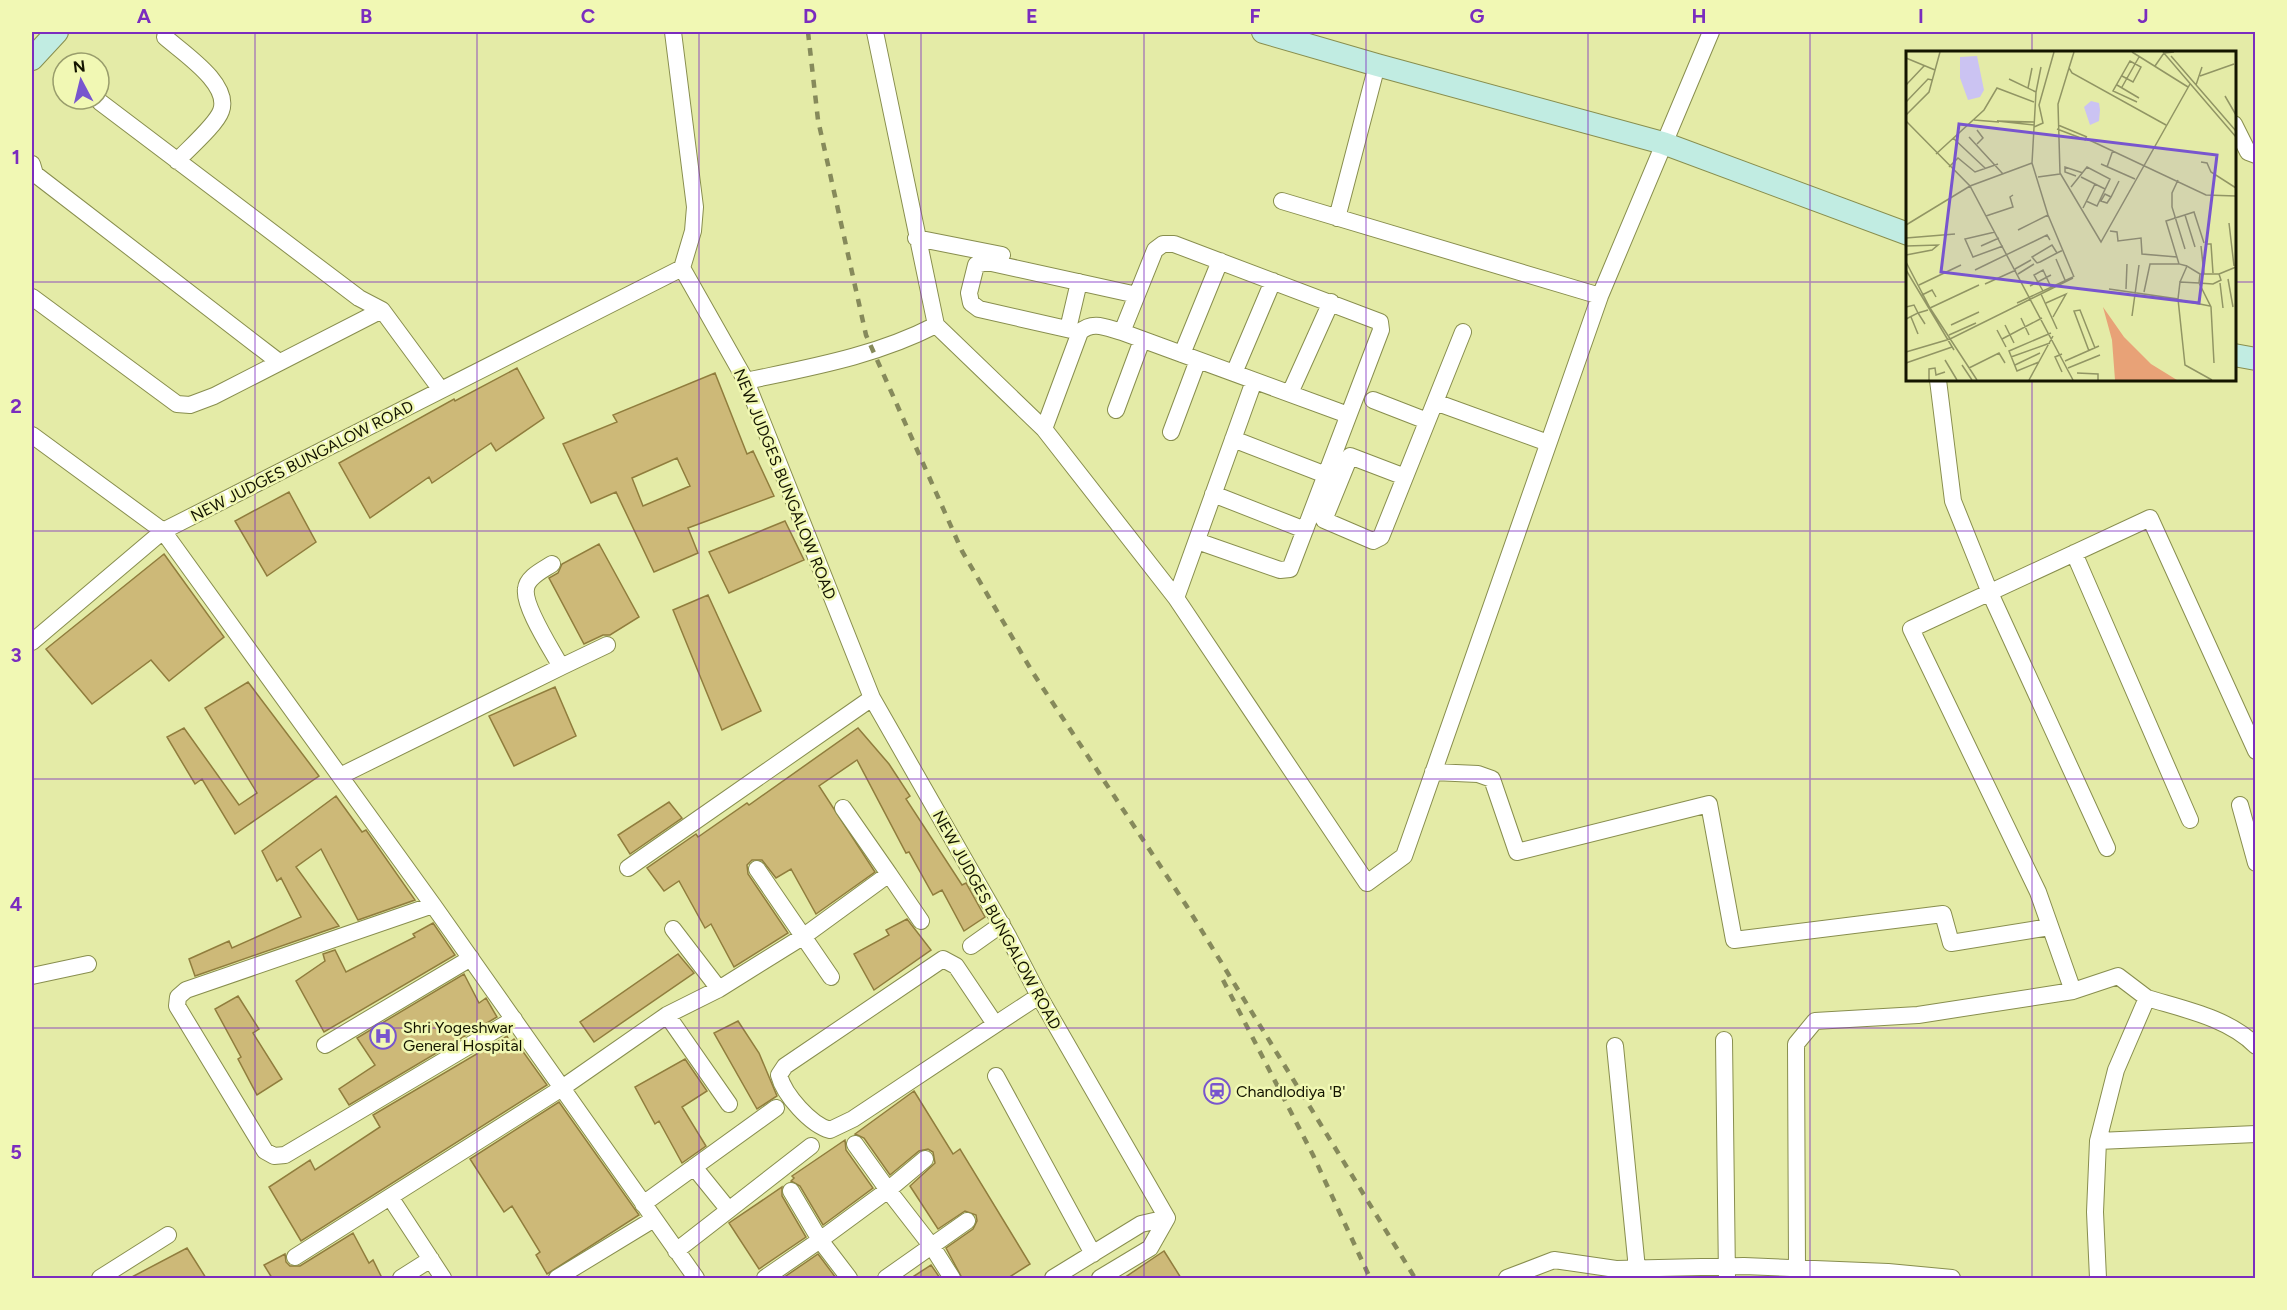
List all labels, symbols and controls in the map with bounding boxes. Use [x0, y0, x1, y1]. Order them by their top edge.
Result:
text: A [137, 4, 152, 28]
text: B [360, 4, 372, 28]
text: C [581, 4, 595, 28]
text: D [803, 4, 817, 28]
text: E [1026, 4, 1038, 28]
text: F [1249, 4, 1261, 28]
text: G [1470, 4, 1485, 28]
text: H [1692, 4, 1707, 28]
text: I [1918, 4, 1924, 28]
text: J [2137, 4, 2149, 28]
north arrow [51, 51, 111, 111]
inset map [1906, 51, 2236, 381]
text: N [72, 56, 87, 77]
text: 1 [12, 145, 20, 169]
street label: NEW JUDGES BUNGALOW ROAD [730, 366, 840, 602]
text: 2 [10, 394, 22, 418]
street label: NEW JUDGES BUNGALOW ROAD [187, 396, 417, 526]
text: 3 [10, 643, 22, 667]
street label: NEW JUDGES BUNGALOW ROAD [929, 807, 1065, 1033]
text: 4 [10, 892, 23, 916]
place label: Shri Yogeshwar General Hospital [403, 1018, 522, 1055]
hospital icon: Shri Yogeshwar General Hospital [368, 1021, 398, 1051]
station icon: Chandlodiya 'B' [1202, 1076, 1232, 1106]
place label: Chandlodiya 'B' [1236, 1082, 1345, 1101]
text: 5 [10, 1140, 22, 1164]

